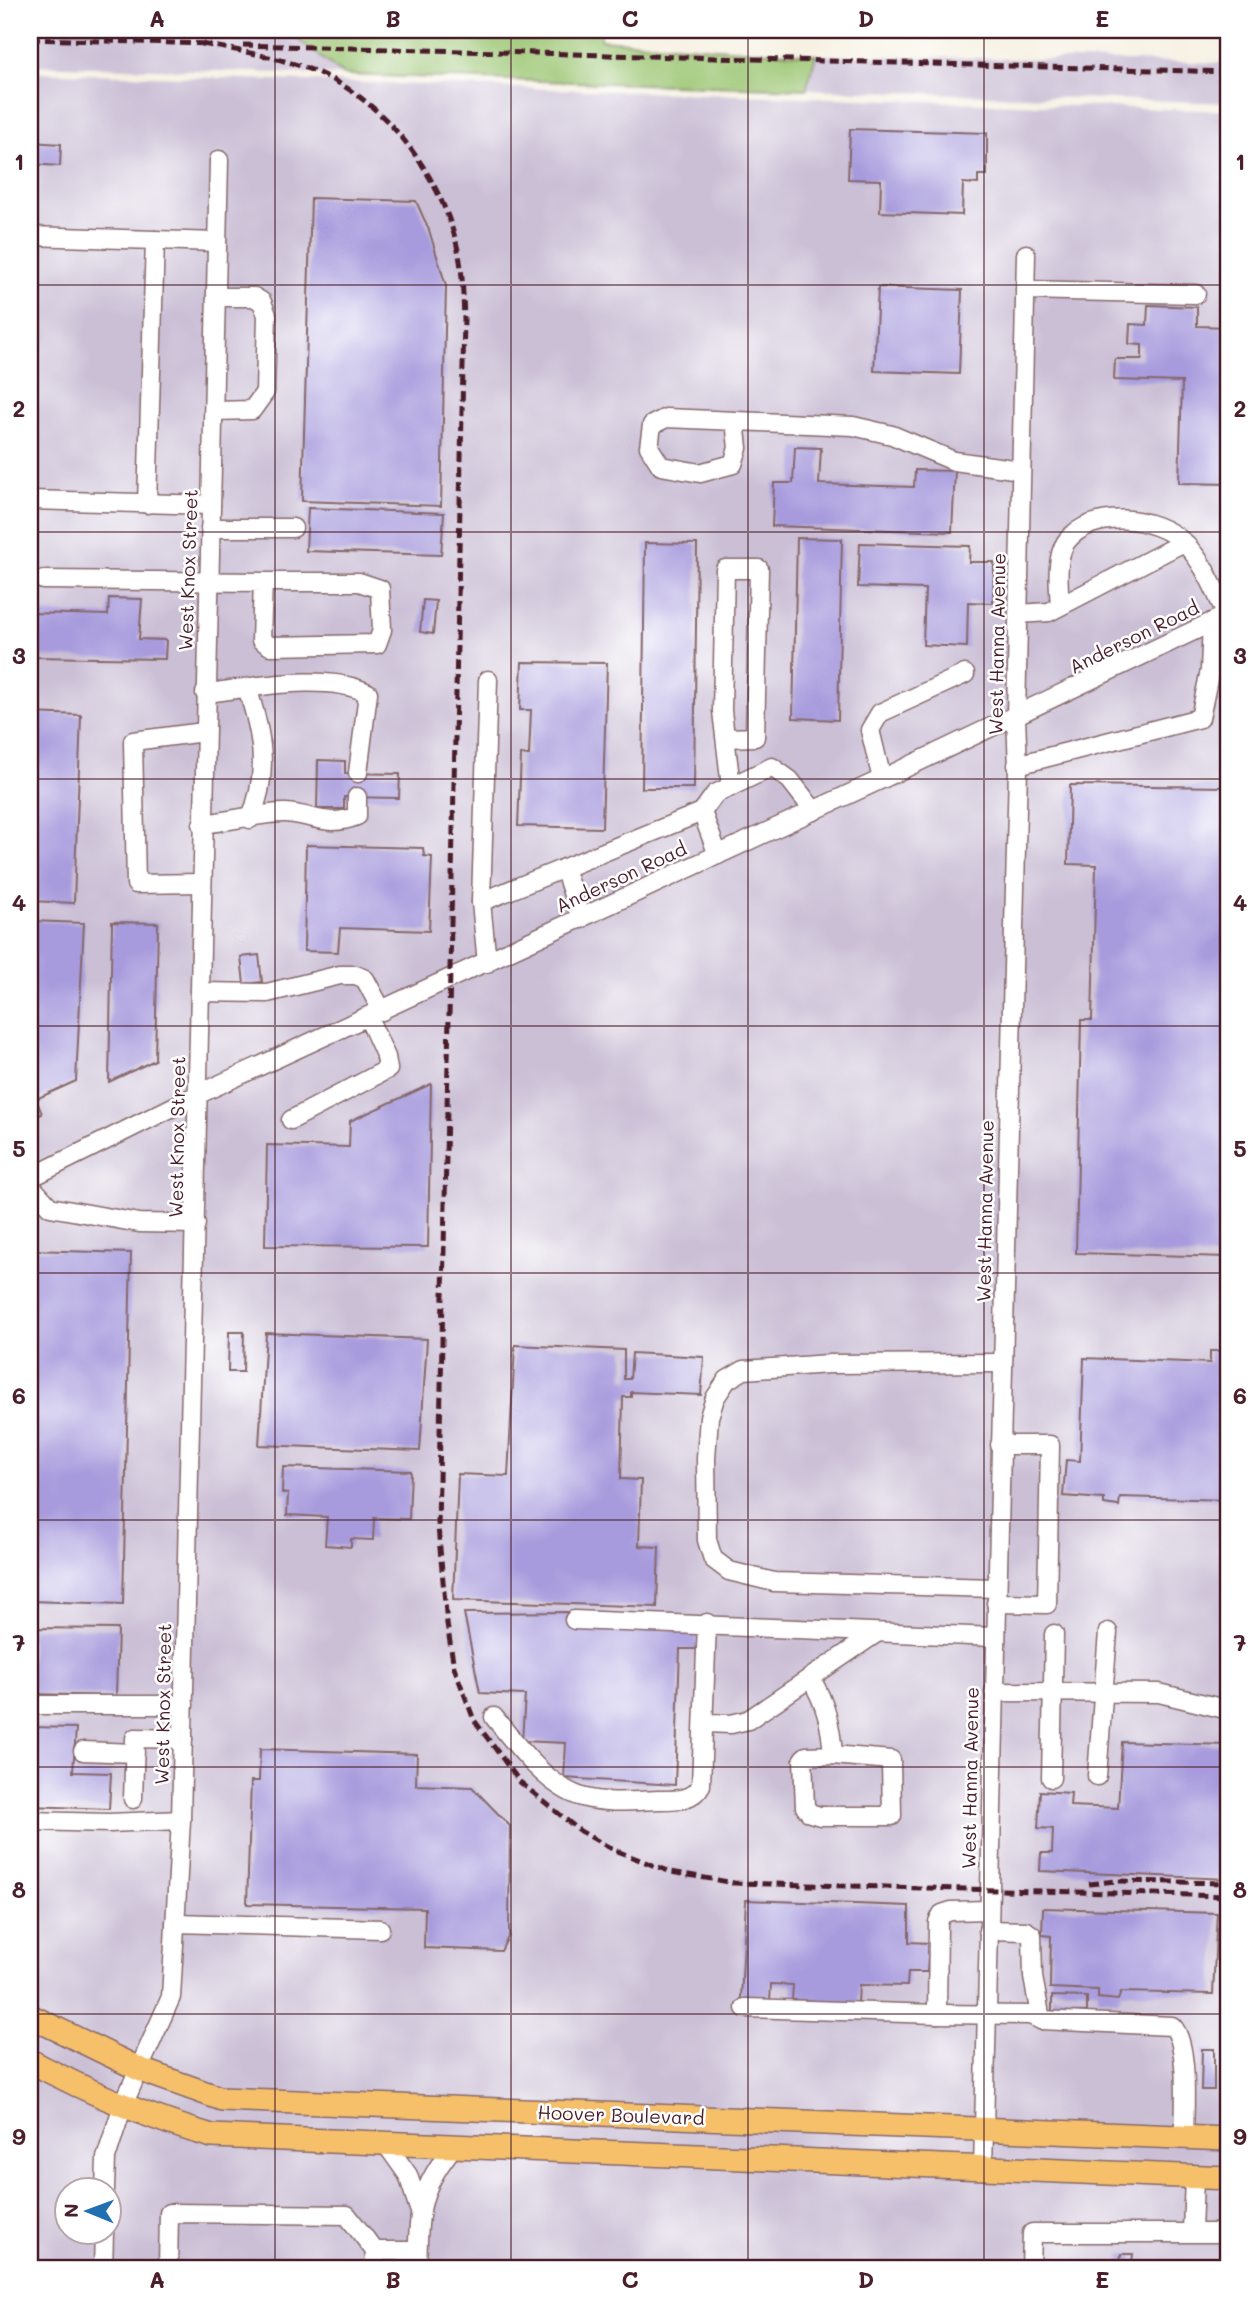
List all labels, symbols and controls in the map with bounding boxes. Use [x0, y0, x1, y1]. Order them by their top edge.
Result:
text: A [149, 3, 165, 33]
text: B [385, 3, 401, 33]
text: C [621, 3, 639, 33]
text: D [858, 3, 874, 33]
text: E [1095, 3, 1109, 33]
text: 1 [14, 146, 24, 176]
text: 1 [1235, 146, 1245, 176]
text: 2 [13, 393, 25, 423]
text: 2 [1234, 393, 1246, 423]
street label: West Knox Street [172, 489, 203, 651]
street label: West Hanna Avenue [982, 553, 1011, 735]
street label: Anderson Road [1065, 594, 1203, 679]
text: 3 [12, 640, 26, 670]
text: 3 [1233, 640, 1247, 670]
street label: Anderson Road [551, 835, 690, 918]
text: 4 [12, 887, 26, 917]
text: 4 [1233, 887, 1247, 917]
street label: West Knox Street [163, 1056, 190, 1218]
street label: West Hanna Avenue [970, 1120, 999, 1302]
text: 5 [12, 1133, 26, 1163]
text: 5 [1233, 1133, 1247, 1163]
text: 6 [12, 1380, 26, 1410]
text: 6 [1233, 1380, 1247, 1410]
street label: West Knox Street [149, 1623, 176, 1785]
text: 7 [13, 1627, 26, 1657]
text: 7 [1234, 1627, 1247, 1657]
street label: West Hanna Avenue [955, 1687, 984, 1869]
text: 8 [12, 1874, 26, 1904]
text: 8 [1233, 1874, 1247, 1904]
street label: Hoover Boulevard [537, 2099, 705, 2130]
text: 9 [12, 2121, 26, 2151]
text: 9 [1233, 2121, 1247, 2151]
north arrow [52, 2176, 122, 2246]
text: N [58, 2203, 83, 2218]
text: A [149, 2264, 165, 2294]
text: B [385, 2264, 401, 2294]
text: C [621, 2264, 639, 2294]
text: D [858, 2264, 874, 2294]
text: E [1095, 2264, 1109, 2294]

